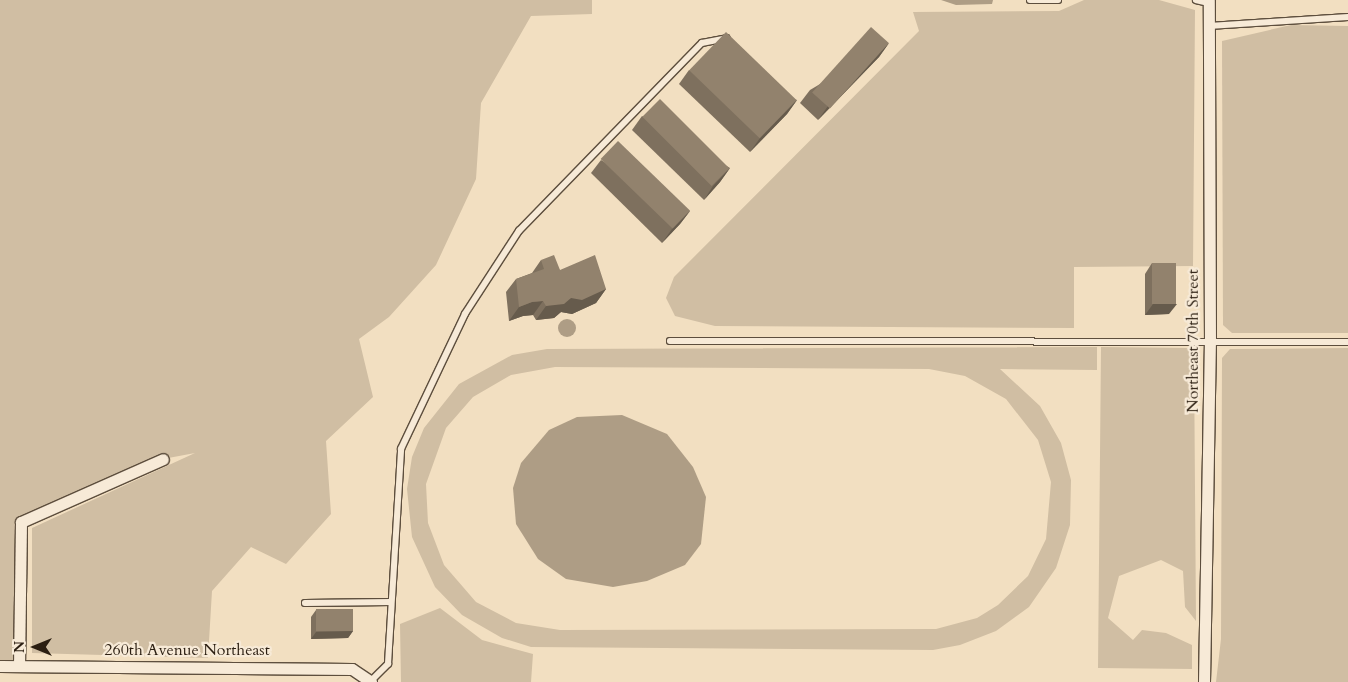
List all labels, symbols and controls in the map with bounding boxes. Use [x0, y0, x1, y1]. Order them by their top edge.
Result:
street label: Northeast 70th Street [1183, 269, 1203, 413]
north arrow [10, 622, 60, 672]
street label: 260th Avenue Northeast [104, 640, 270, 660]
text: N [10, 641, 29, 653]

